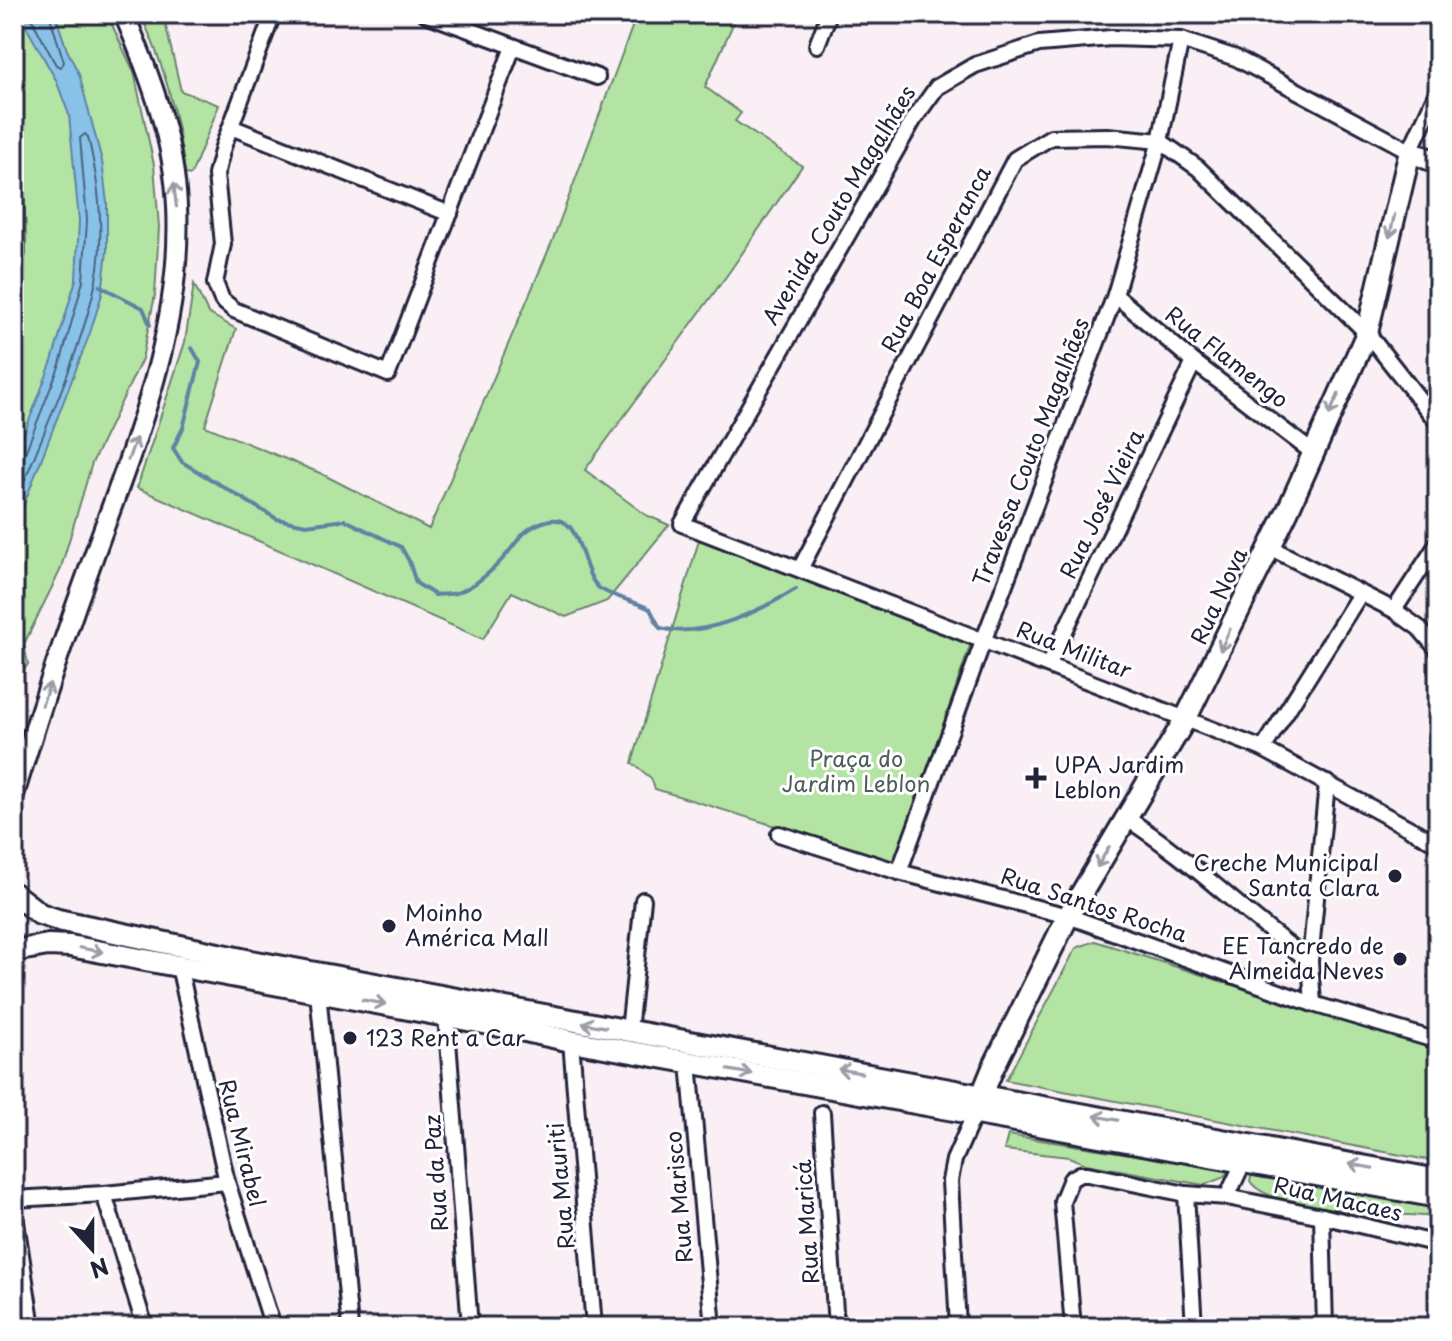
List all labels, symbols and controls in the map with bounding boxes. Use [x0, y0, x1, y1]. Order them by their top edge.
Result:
street label: Avenida Couto Magalhães [753, 78, 923, 330]
street label: Rua Boa Esperanca [871, 159, 998, 358]
one-way arrow [168, 182, 183, 208]
one-way arrow [1383, 213, 1398, 239]
street label: Rua Flamengo [1159, 297, 1297, 415]
street label: Travessa Couto Magalhães [963, 312, 1096, 591]
one-way arrow [1326, 392, 1341, 416]
street label: Rua José Vieira [1050, 423, 1151, 584]
one-way arrow [126, 437, 141, 462]
street label: Rua Nova [1181, 541, 1255, 649]
street label: Rua Militar [1012, 612, 1137, 686]
one-way arrow [1217, 628, 1232, 652]
one-way arrow [39, 682, 54, 707]
park label: Praça do Jardim Leblon [782, 741, 930, 799]
place label: UPA Jardim Leblon [1054, 747, 1184, 805]
marker: UPA Jardim Leblon [1025, 767, 1047, 789]
one-way arrow [1095, 845, 1111, 868]
place label: Creche Municipal Santa Clara [1193, 845, 1379, 903]
street label: Rua Santos Rocha [997, 858, 1192, 949]
marker: Creche Municipal Santa Clara [1386, 867, 1404, 885]
place label: Moinho América Mall [405, 895, 549, 953]
marker: Moinho América Mall [380, 917, 398, 935]
place label: EE Tancredo de Almeida Neves [1222, 928, 1384, 986]
one-way arrow [78, 943, 103, 958]
marker: EE Tancredo de Almeida Neves [1391, 950, 1409, 968]
one-way arrow [361, 996, 386, 1011]
one-way arrow [582, 1016, 607, 1031]
place label: 123 Rent a Car [366, 1020, 525, 1053]
marker: 123 Rent a Car [341, 1029, 359, 1047]
one-way arrow [838, 1063, 863, 1078]
one-way arrow [726, 1065, 752, 1080]
street label: Rua Mirabel [212, 1075, 275, 1210]
one-way arrow [1093, 1110, 1119, 1125]
street label: Rua da Paz [414, 1114, 455, 1233]
street label: Rua Mauriti [538, 1121, 581, 1251]
street label: Rua Marisco [655, 1130, 700, 1265]
one-way arrow [1349, 1157, 1375, 1172]
street label: Rua Maricá [785, 1158, 826, 1285]
street label: Rua Macaes [1271, 1167, 1406, 1228]
north arrow [52, 1209, 132, 1289]
text: N [86, 1251, 114, 1288]

